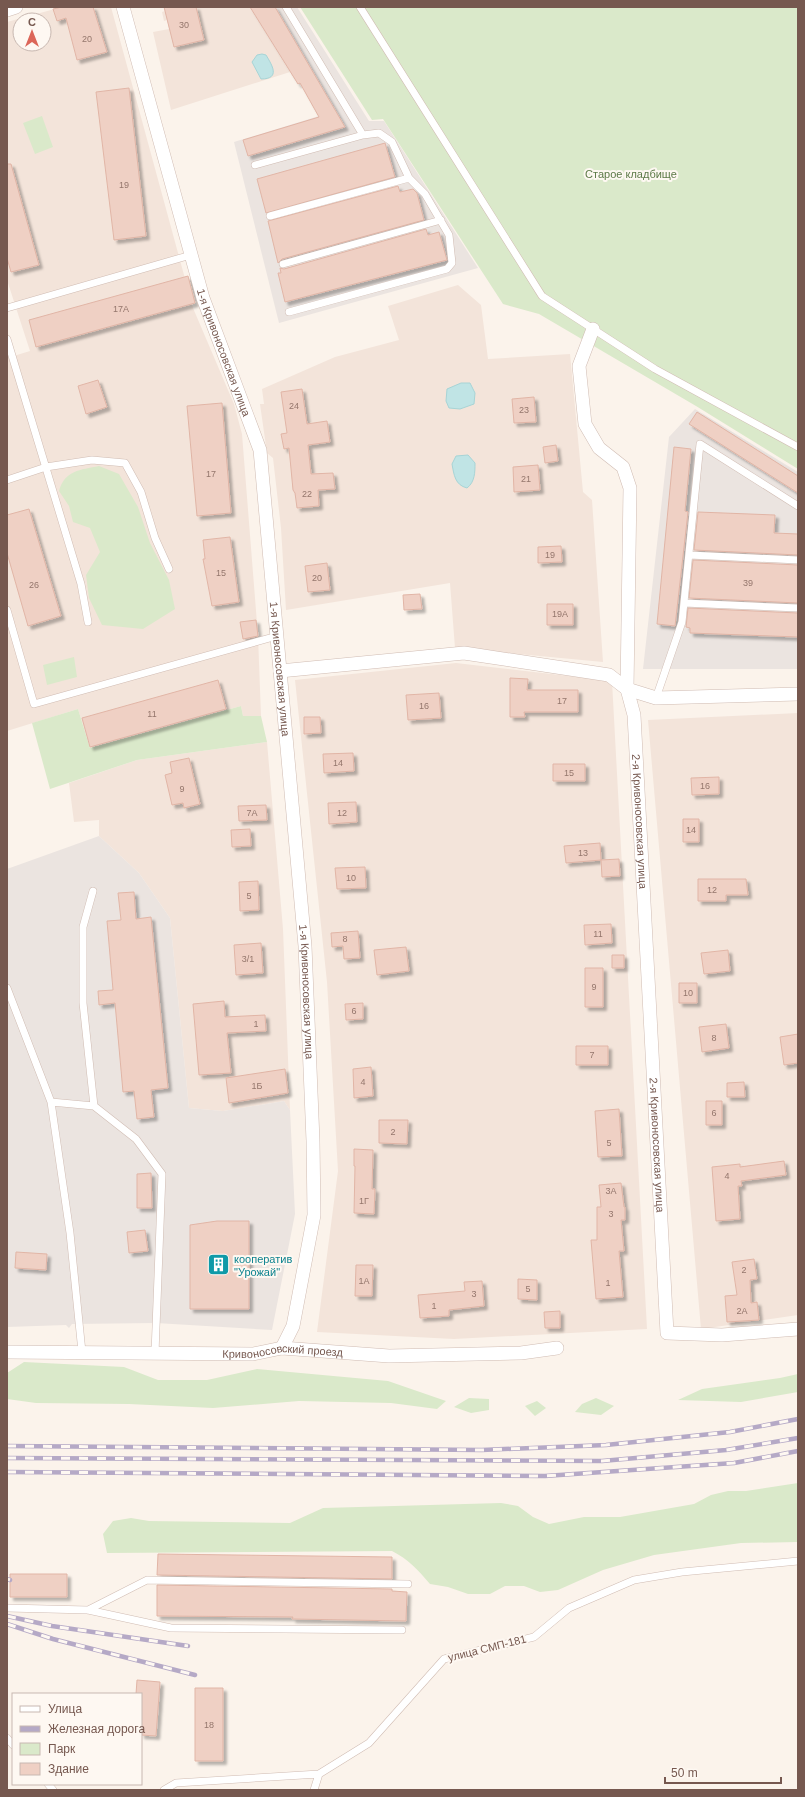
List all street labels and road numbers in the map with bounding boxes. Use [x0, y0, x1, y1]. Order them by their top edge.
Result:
street label: 1-я Кривоносовская улица [195, 287, 253, 419]
street label: 1-я Кривоносовская улица [268, 601, 292, 738]
street label: 2-я Кривоносовская улица [630, 754, 649, 890]
street label: 1-я Кривоносовская улица [297, 924, 316, 1060]
street label: 2-я Кривоносовская улица [647, 1077, 667, 1214]
street label: Кривоносовский проезд [222, 1342, 344, 1360]
street label: улица СМП-181 [447, 1632, 527, 1664]

